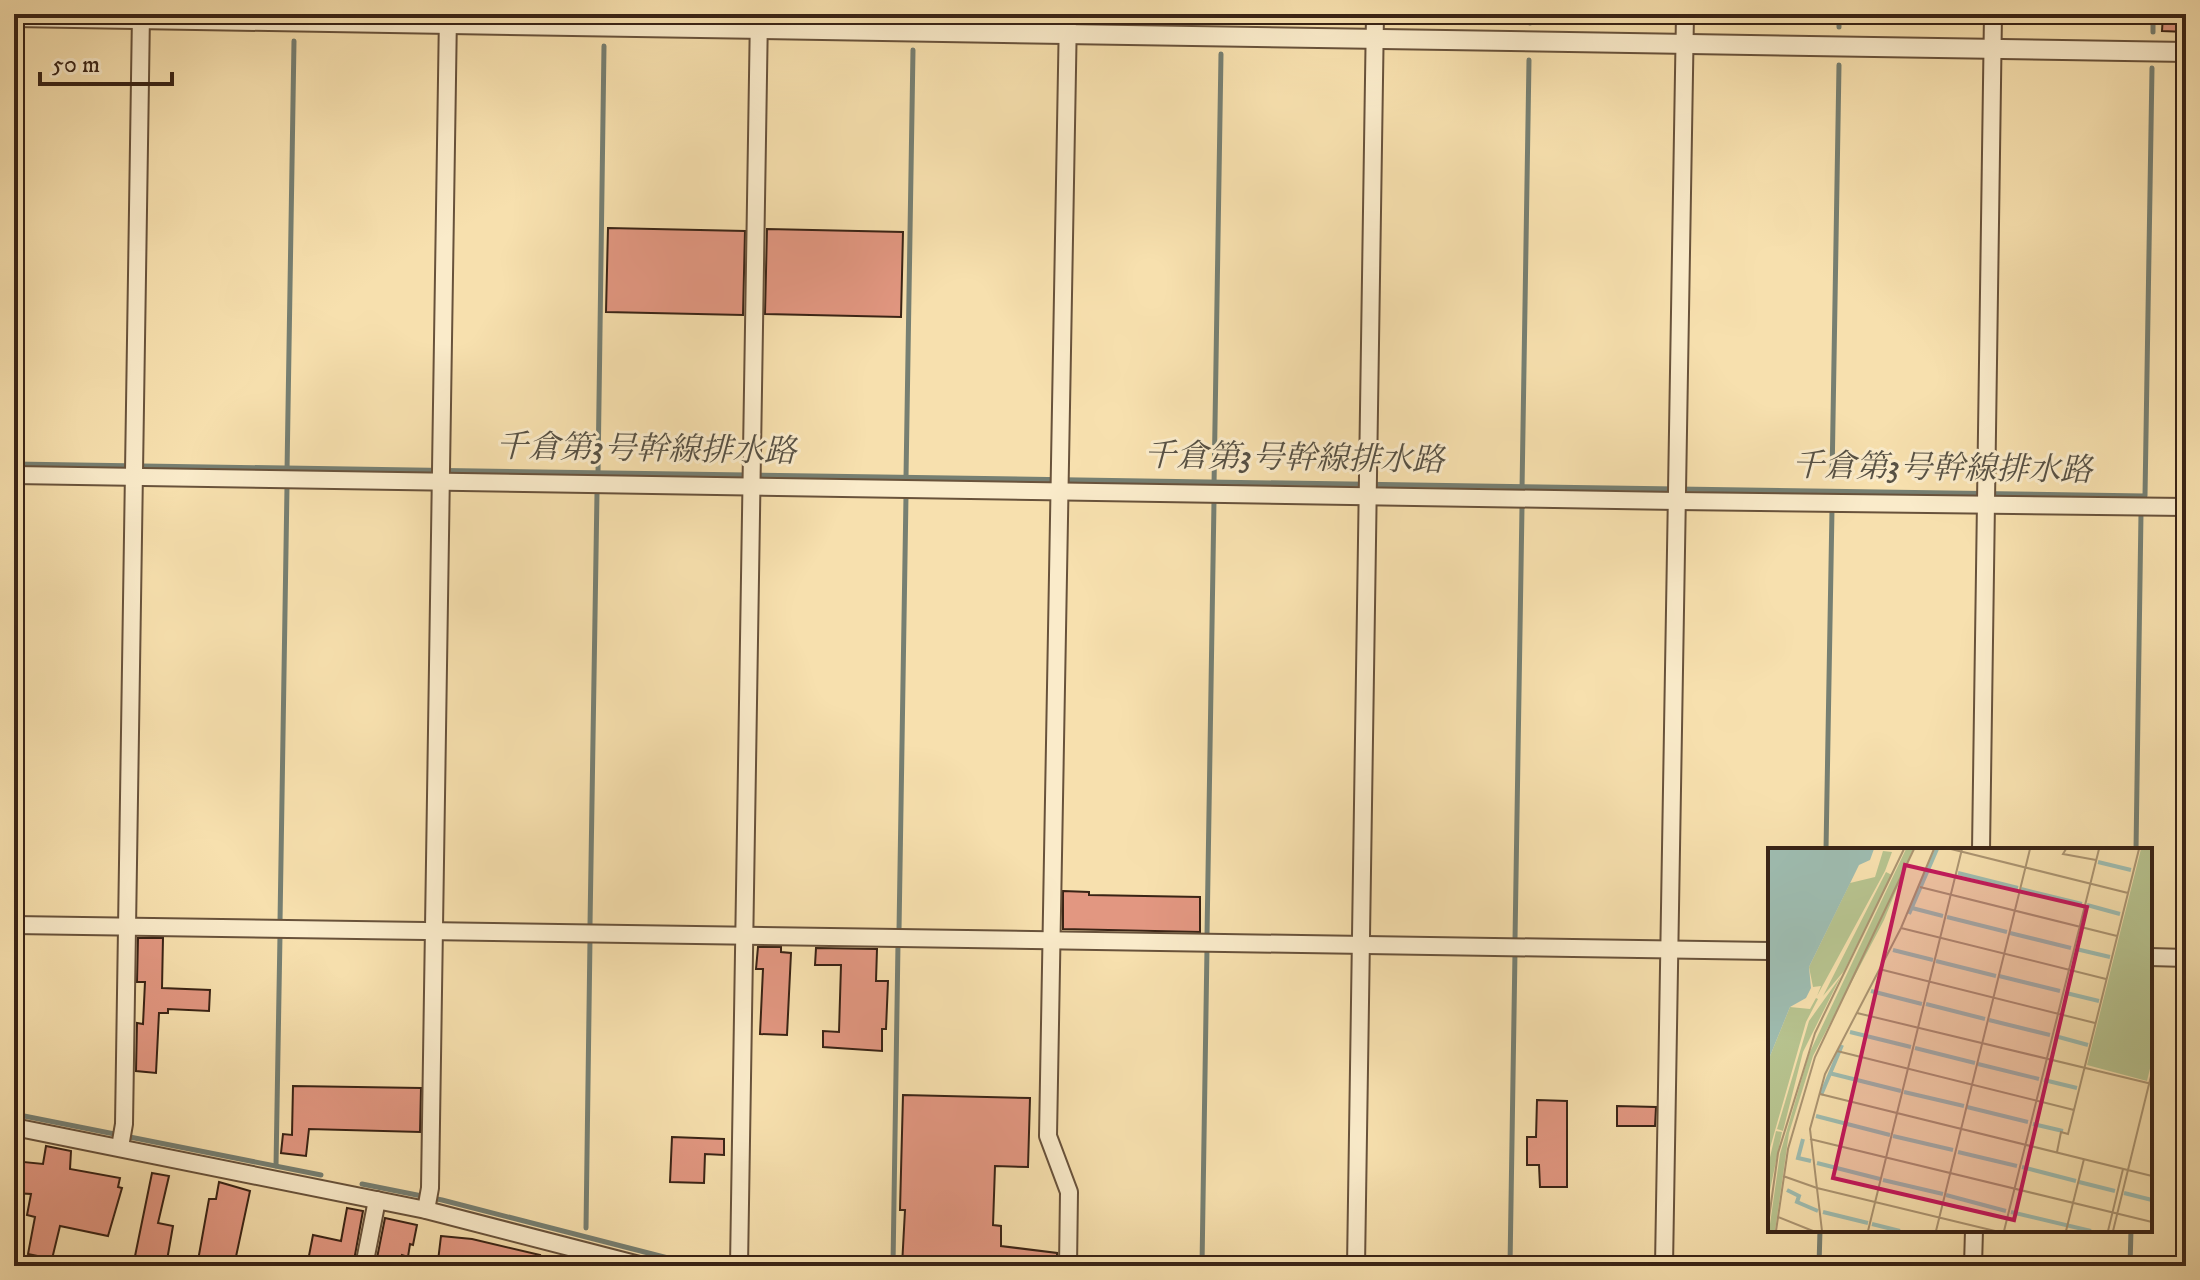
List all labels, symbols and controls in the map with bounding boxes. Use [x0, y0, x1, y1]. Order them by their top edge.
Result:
scale bar [40, 36, 172, 86]
text: 50 m [52, 50, 100, 80]
water label: 千倉第3号幹線排水路 [496, 427, 798, 473]
water label: 千倉第3号幹線排水路 [1144, 436, 1446, 482]
water label: 千倉第3号幹線排水路 [1792, 446, 2094, 492]
inset map [1768, 848, 2152, 1232]

